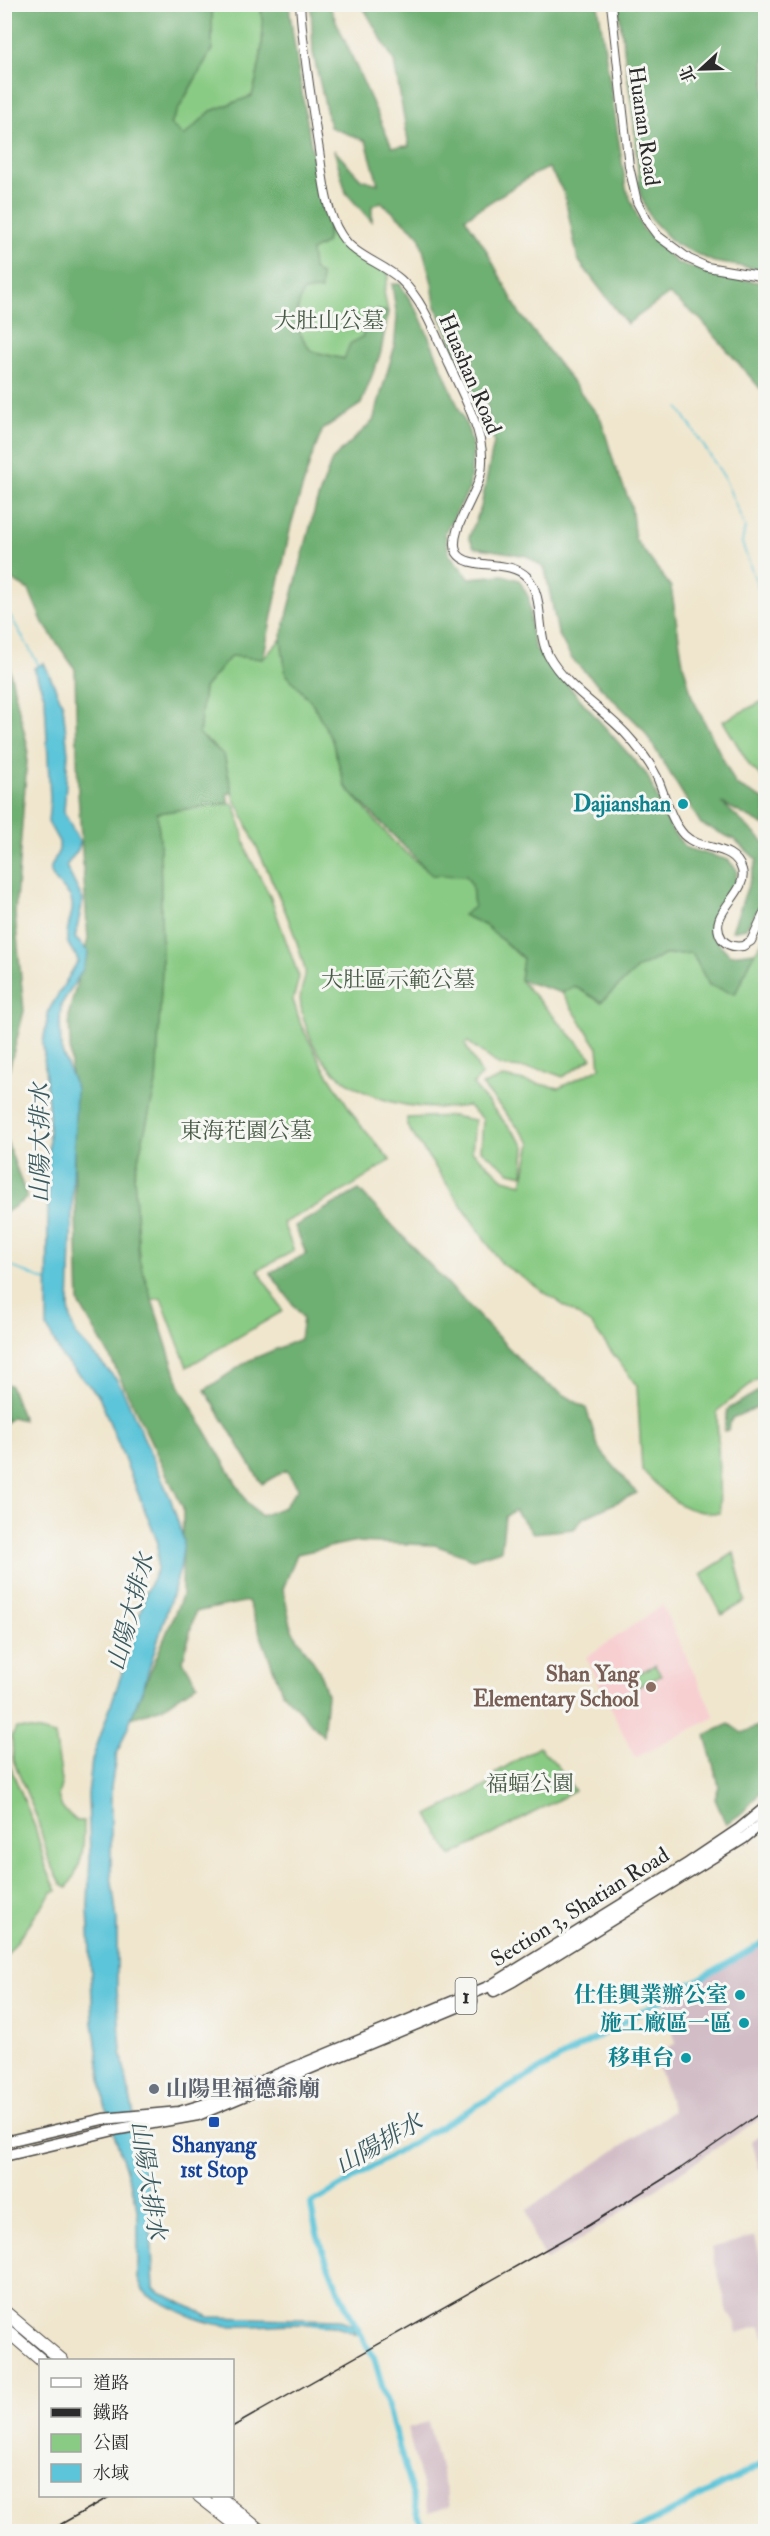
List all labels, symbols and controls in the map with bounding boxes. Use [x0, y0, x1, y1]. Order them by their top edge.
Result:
north arrow [671, 39, 731, 99]
text: 北 [676, 63, 700, 85]
street label: Huanan Road [622, 64, 666, 188]
park label: 大肚山公墓 [274, 307, 384, 335]
street label: Huashan Road [432, 309, 508, 439]
place label: Dajianshan [573, 790, 672, 818]
marker: Dajianshan [676, 797, 690, 811]
park label: 大肚區示範公墓 [321, 966, 475, 994]
water label: 山陽大排水 [25, 1081, 56, 1203]
park label: 東海花園公墓 [180, 1117, 312, 1145]
water label: 山陽大排水 [100, 1548, 162, 1674]
place label: Shan Yang Elementary School [473, 1660, 640, 1714]
marker: Shan Yang Elementary School [644, 1680, 658, 1694]
park label: 福蝠公園 [486, 1770, 574, 1798]
street label: Section 3, Shatian Road [486, 1841, 674, 1973]
road number: 1 [456, 1978, 476, 2014]
place label: 仕佳興業辦公室 [574, 1981, 728, 2009]
marker: 仕佳興業辦公室 [733, 1988, 747, 2002]
place label: 施工廠區一區 [600, 2009, 732, 2037]
marker: 施工廠區一區 [737, 2016, 751, 2030]
place label: 移車台 [608, 2044, 674, 2072]
marker: 移車台 [679, 2051, 693, 2065]
place label: 山陽里福德爺廟 [166, 2075, 320, 2103]
marker: 山陽里福德爺廟 [147, 2082, 161, 2096]
water label: 山陽排水 [330, 2106, 430, 2181]
marker: Shanyang 1st Stop [207, 2115, 221, 2129]
water label: 山陽大排水 [123, 2118, 173, 2244]
place label: Shanyang 1st Stop [172, 2131, 258, 2185]
legend [39, 2359, 234, 2497]
text: 道路 [93, 2372, 129, 2395]
text: 鐵路 [93, 2402, 129, 2425]
text: 公園 [93, 2432, 129, 2455]
text: 水域 [93, 2462, 129, 2485]

